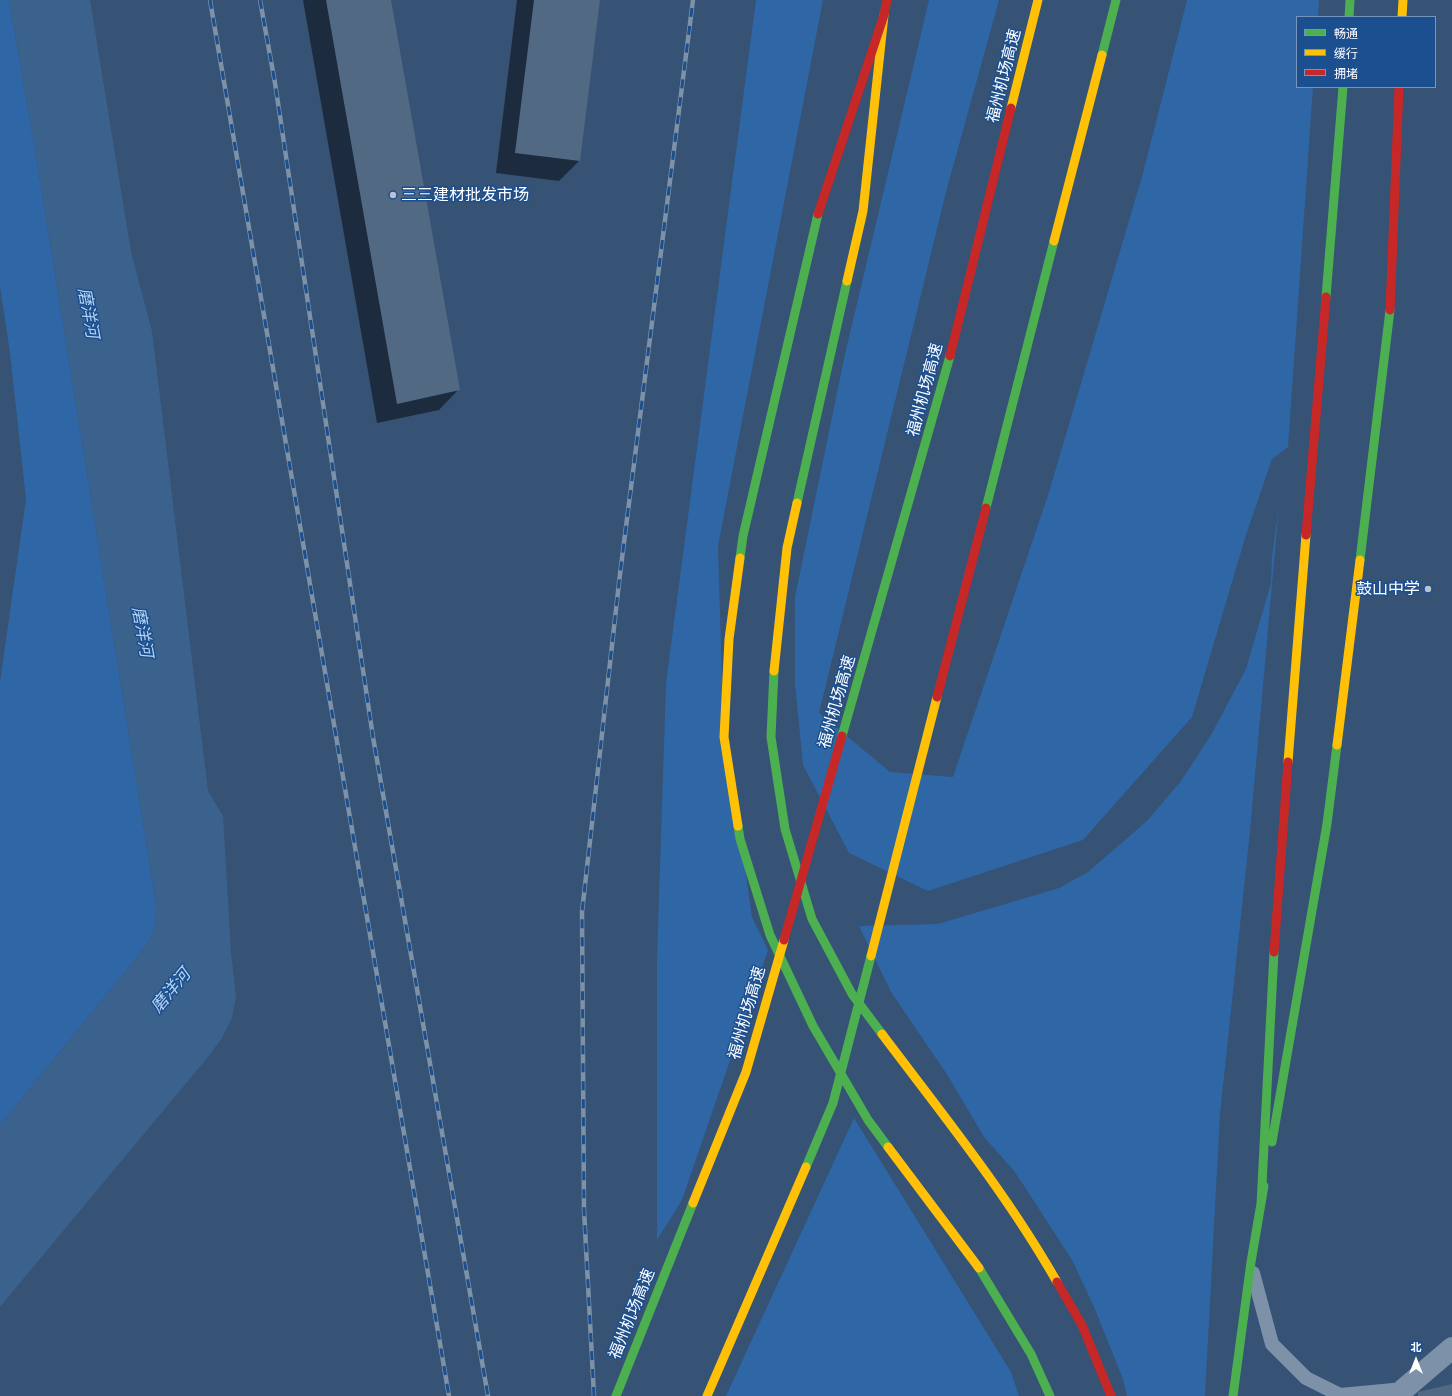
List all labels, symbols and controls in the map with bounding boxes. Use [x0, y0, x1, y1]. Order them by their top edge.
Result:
legend [1296, 16, 1436, 88]
street label: 福州机场高速 [983, 27, 1025, 125]
text: 畅通 [1334, 28, 1358, 40]
text: 缓行 [1334, 48, 1358, 60]
text: 拥堵 [1334, 68, 1358, 80]
place label: 三三建材批发市场 [401, 185, 529, 205]
marker: 三三建材批发市场 [388, 190, 398, 200]
water label: 磨洋河 [74, 286, 102, 340]
street label: 福州机场高速 [903, 341, 947, 439]
place label: 鼓山中学 [1356, 579, 1420, 599]
marker: 鼓山中学 [1423, 584, 1433, 594]
water label: 磨洋河 [128, 605, 156, 659]
street label: 福州机场高速 [815, 653, 859, 751]
street label: 福州机场高速 [725, 964, 769, 1062]
water label: 磨洋河 [147, 965, 195, 1017]
street label: 福州机场高速 [605, 1266, 659, 1362]
north arrow [1396, 1340, 1436, 1380]
text: 北 [1411, 1342, 1422, 1353]

